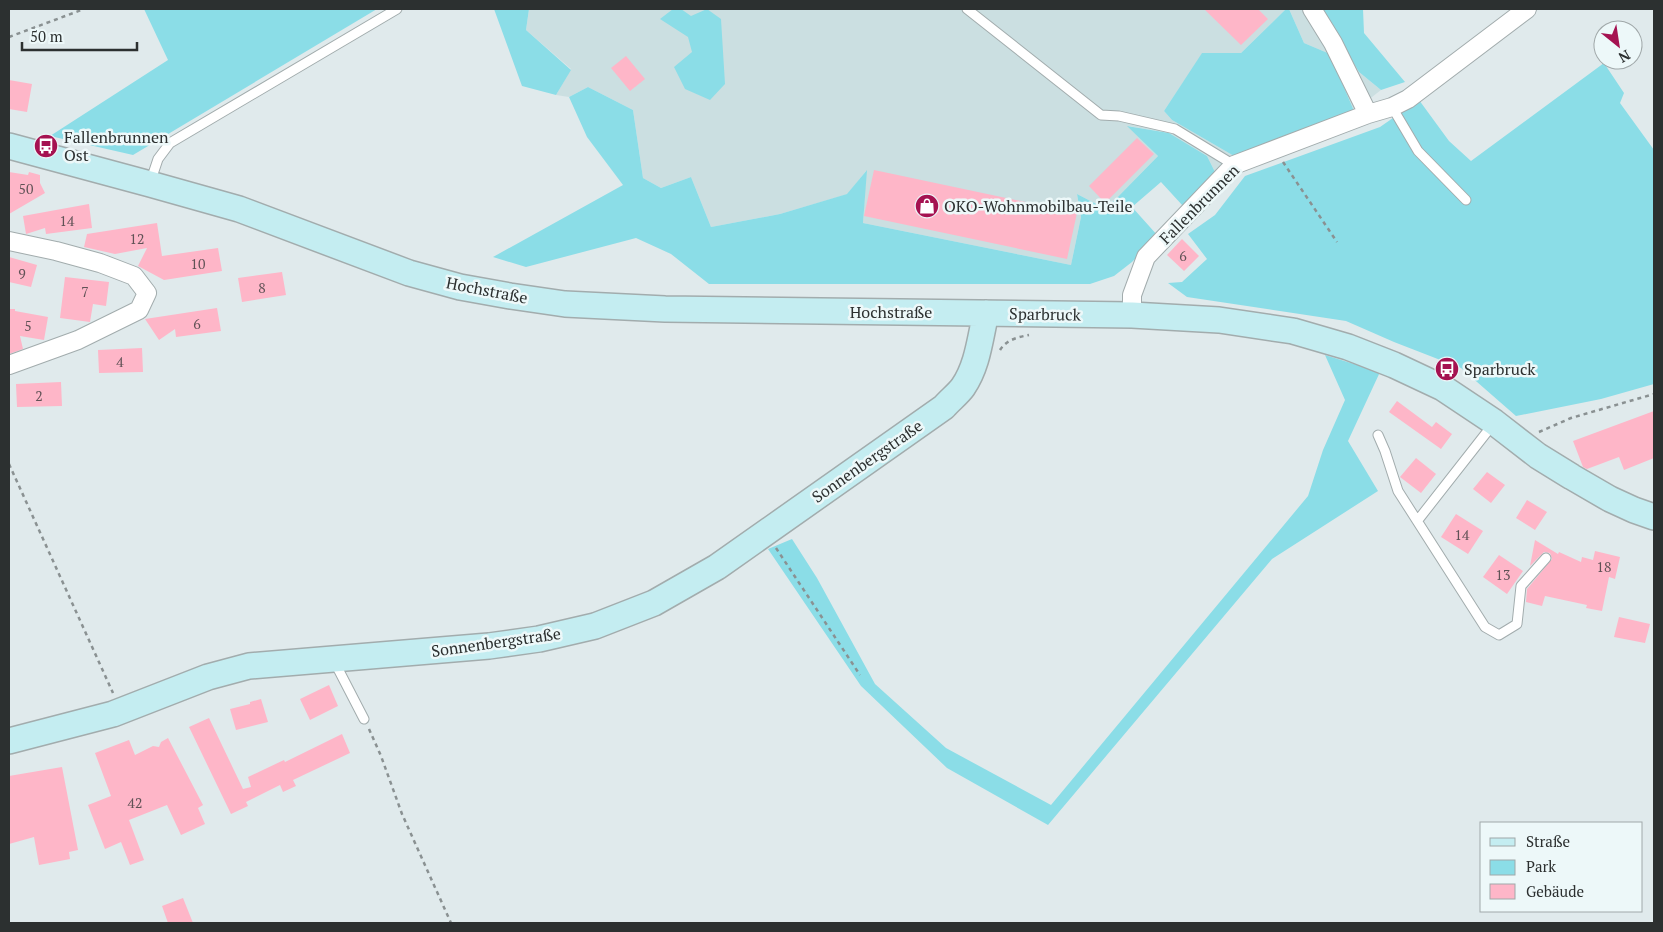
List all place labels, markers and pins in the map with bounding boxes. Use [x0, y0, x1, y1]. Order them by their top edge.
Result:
place label: Fallenbrunnen Ost [64, 126, 169, 166]
bus stop icon: Fallenbrunnen Ost [33, 133, 59, 159]
shop icon: OKO-Wohnmobilbau-Teile [914, 193, 940, 219]
place label: OKO-Wohnmobilbau-Teile [944, 195, 1133, 217]
bus stop icon: Sparbruck [1434, 356, 1460, 382]
place label: Sparbruck [1464, 358, 1536, 380]

